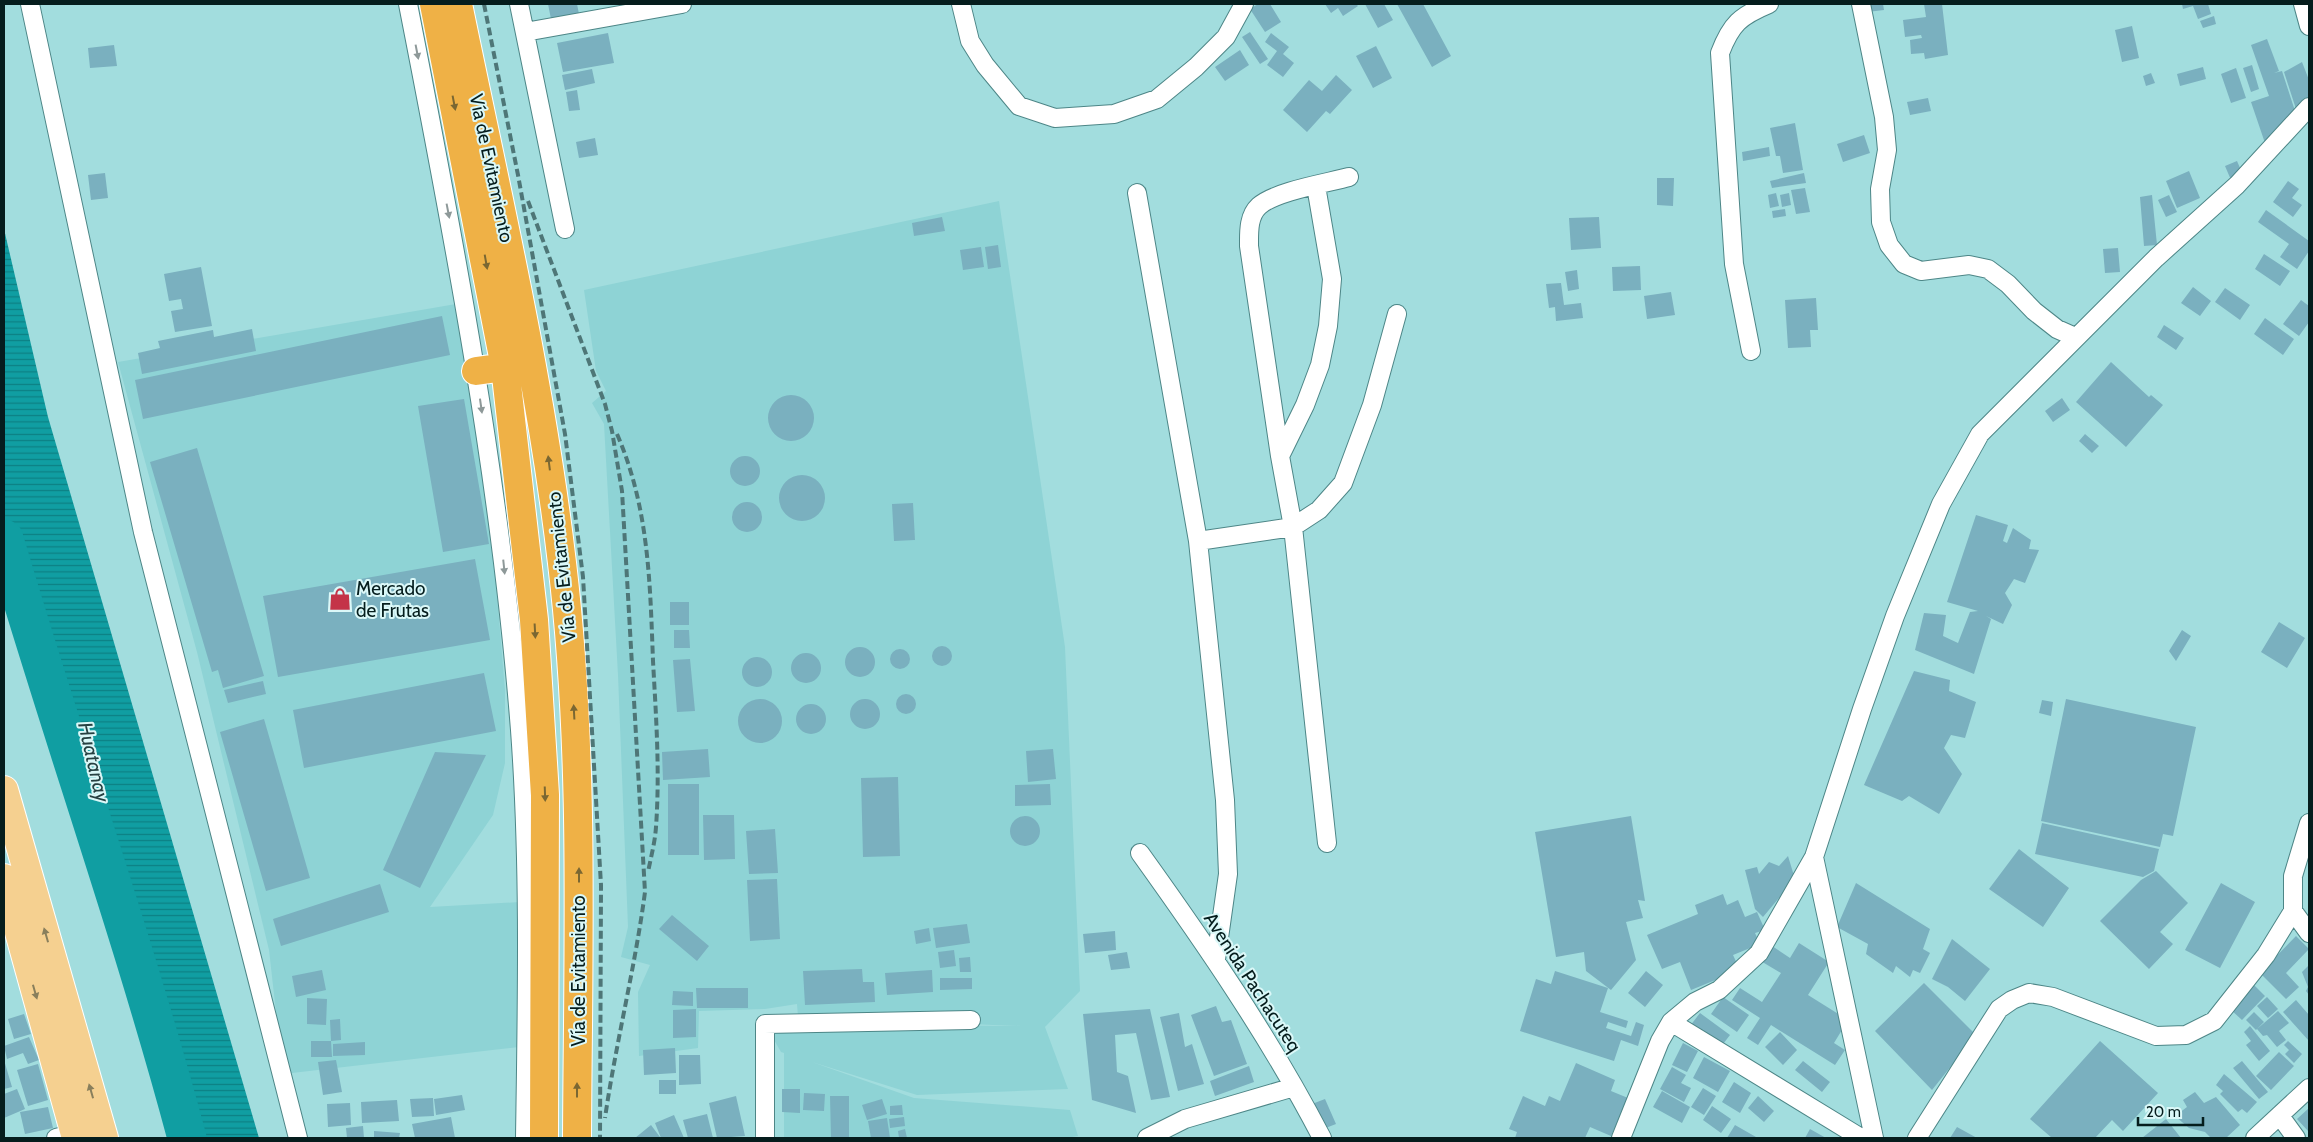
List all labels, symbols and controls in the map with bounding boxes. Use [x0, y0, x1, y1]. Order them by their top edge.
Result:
one-way arrow [414, 44, 422, 60]
street label: Vía de Evitamiento [465, 92, 518, 244]
one-way arrow [450, 95, 458, 111]
one-way arrow [445, 204, 453, 220]
one-way arrow [482, 255, 490, 271]
one-way arrow [477, 398, 485, 414]
one-way arrow [545, 455, 553, 471]
street label: Vía de Evitamiento [542, 491, 581, 643]
one-way arrow [500, 559, 508, 575]
place label: Mercado de Frutas [356, 577, 429, 622]
shop icon: Mercado de Frutas [327, 586, 353, 612]
one-way arrow [532, 624, 540, 640]
one-way arrow [570, 704, 578, 720]
water label: Huatanay [73, 720, 115, 805]
one-way arrow [541, 786, 549, 802]
one-way arrow [575, 866, 583, 882]
street label: Vía de Evitamiento [567, 895, 590, 1047]
street label: Avenida Pachacuteq [1199, 908, 1306, 1056]
one-way arrow [41, 928, 49, 943]
one-way arrow [32, 985, 40, 1000]
one-way arrow [573, 1081, 581, 1097]
one-way arrow [87, 1084, 95, 1099]
scale bar [2138, 1094, 2203, 1126]
text: 20 m [2146, 1103, 2181, 1121]

